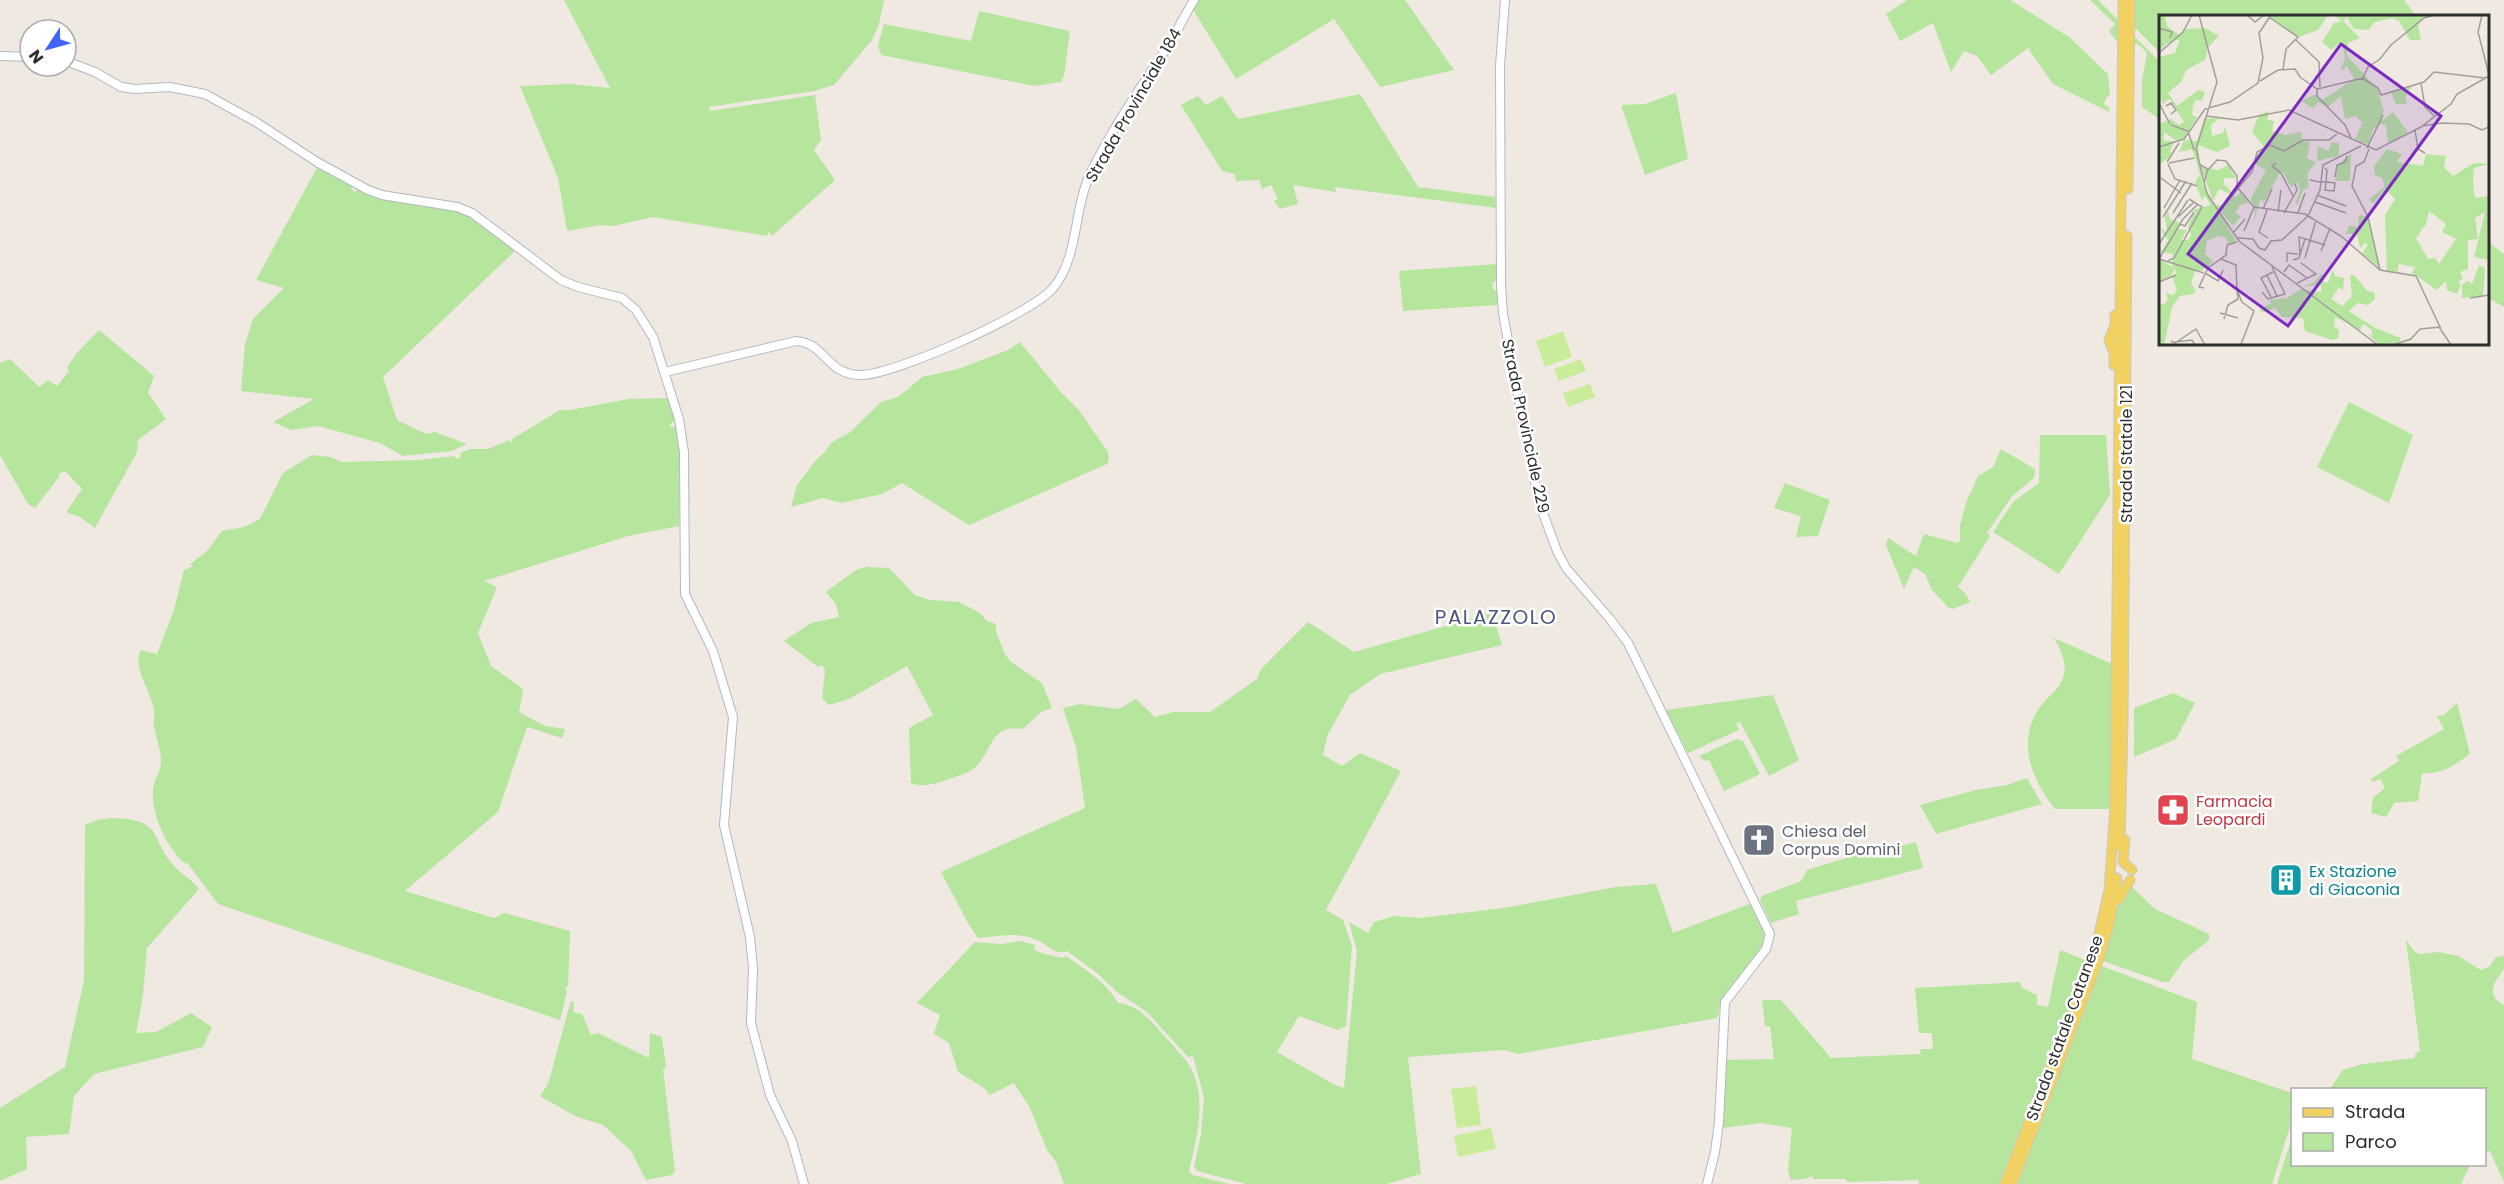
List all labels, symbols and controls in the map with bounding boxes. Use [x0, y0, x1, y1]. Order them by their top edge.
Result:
inset map [2159, 15, 2489, 345]
north arrow [18, 18, 78, 78]
street label: Strada Provinciale 184 [1080, 24, 1187, 187]
text: N [23, 45, 49, 68]
street label: Strada Provinciale 229 [1496, 337, 1555, 515]
street label: Strada Statale 121 [2115, 385, 2138, 523]
district label: PALAZZOLO [1435, 603, 1557, 631]
place label: Farmacia Leopardi [2196, 790, 2273, 831]
pharmacy icon: Farmacia Leopardi [2155, 792, 2191, 828]
place label: Chiesa del Corpus Domini [1782, 820, 1900, 861]
church icon: Chiesa del Corpus Domini [1741, 822, 1777, 858]
place label: Ex Stazione di Giaconia [2309, 860, 2400, 901]
building icon: Ex Stazione di Giaconia [2268, 862, 2304, 898]
street label: Strada statale Catanese [2020, 932, 2109, 1124]
legend [2291, 1088, 2486, 1166]
text: Strada [2345, 1099, 2405, 1124]
text: Parco [2345, 1129, 2397, 1154]

